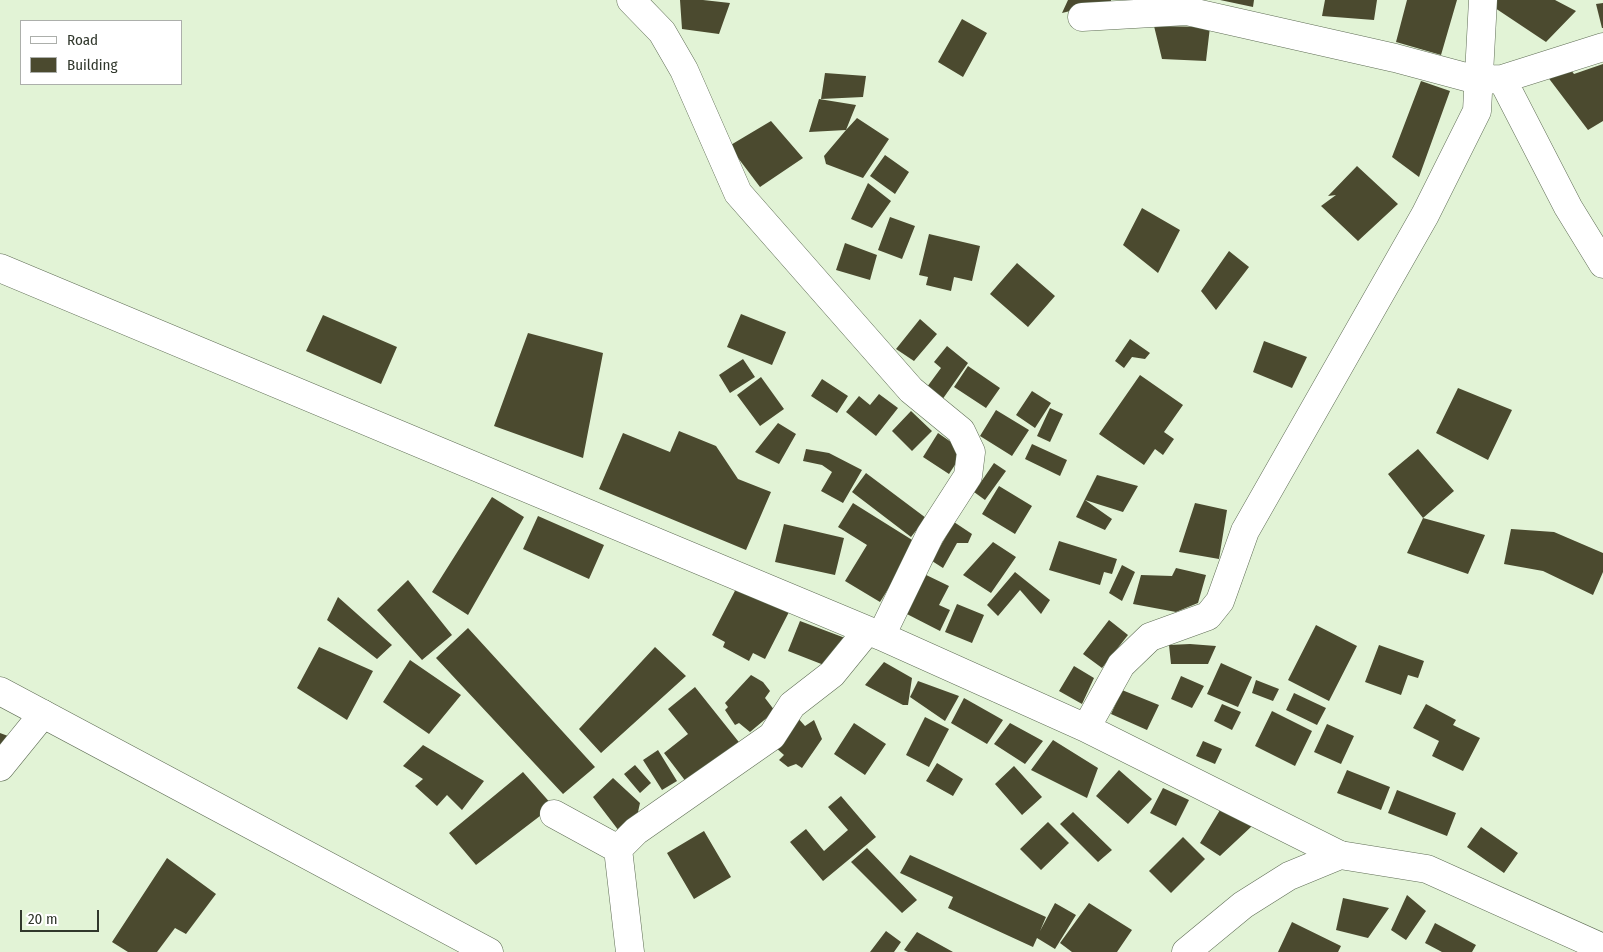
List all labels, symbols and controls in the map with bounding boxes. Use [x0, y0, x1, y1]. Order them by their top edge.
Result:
legend [20, 20, 182, 85]
text: Road [67, 31, 98, 49]
text: Building [67, 56, 118, 74]
scale bar [22, 900, 101, 932]
text: 20 m [28, 910, 58, 928]

